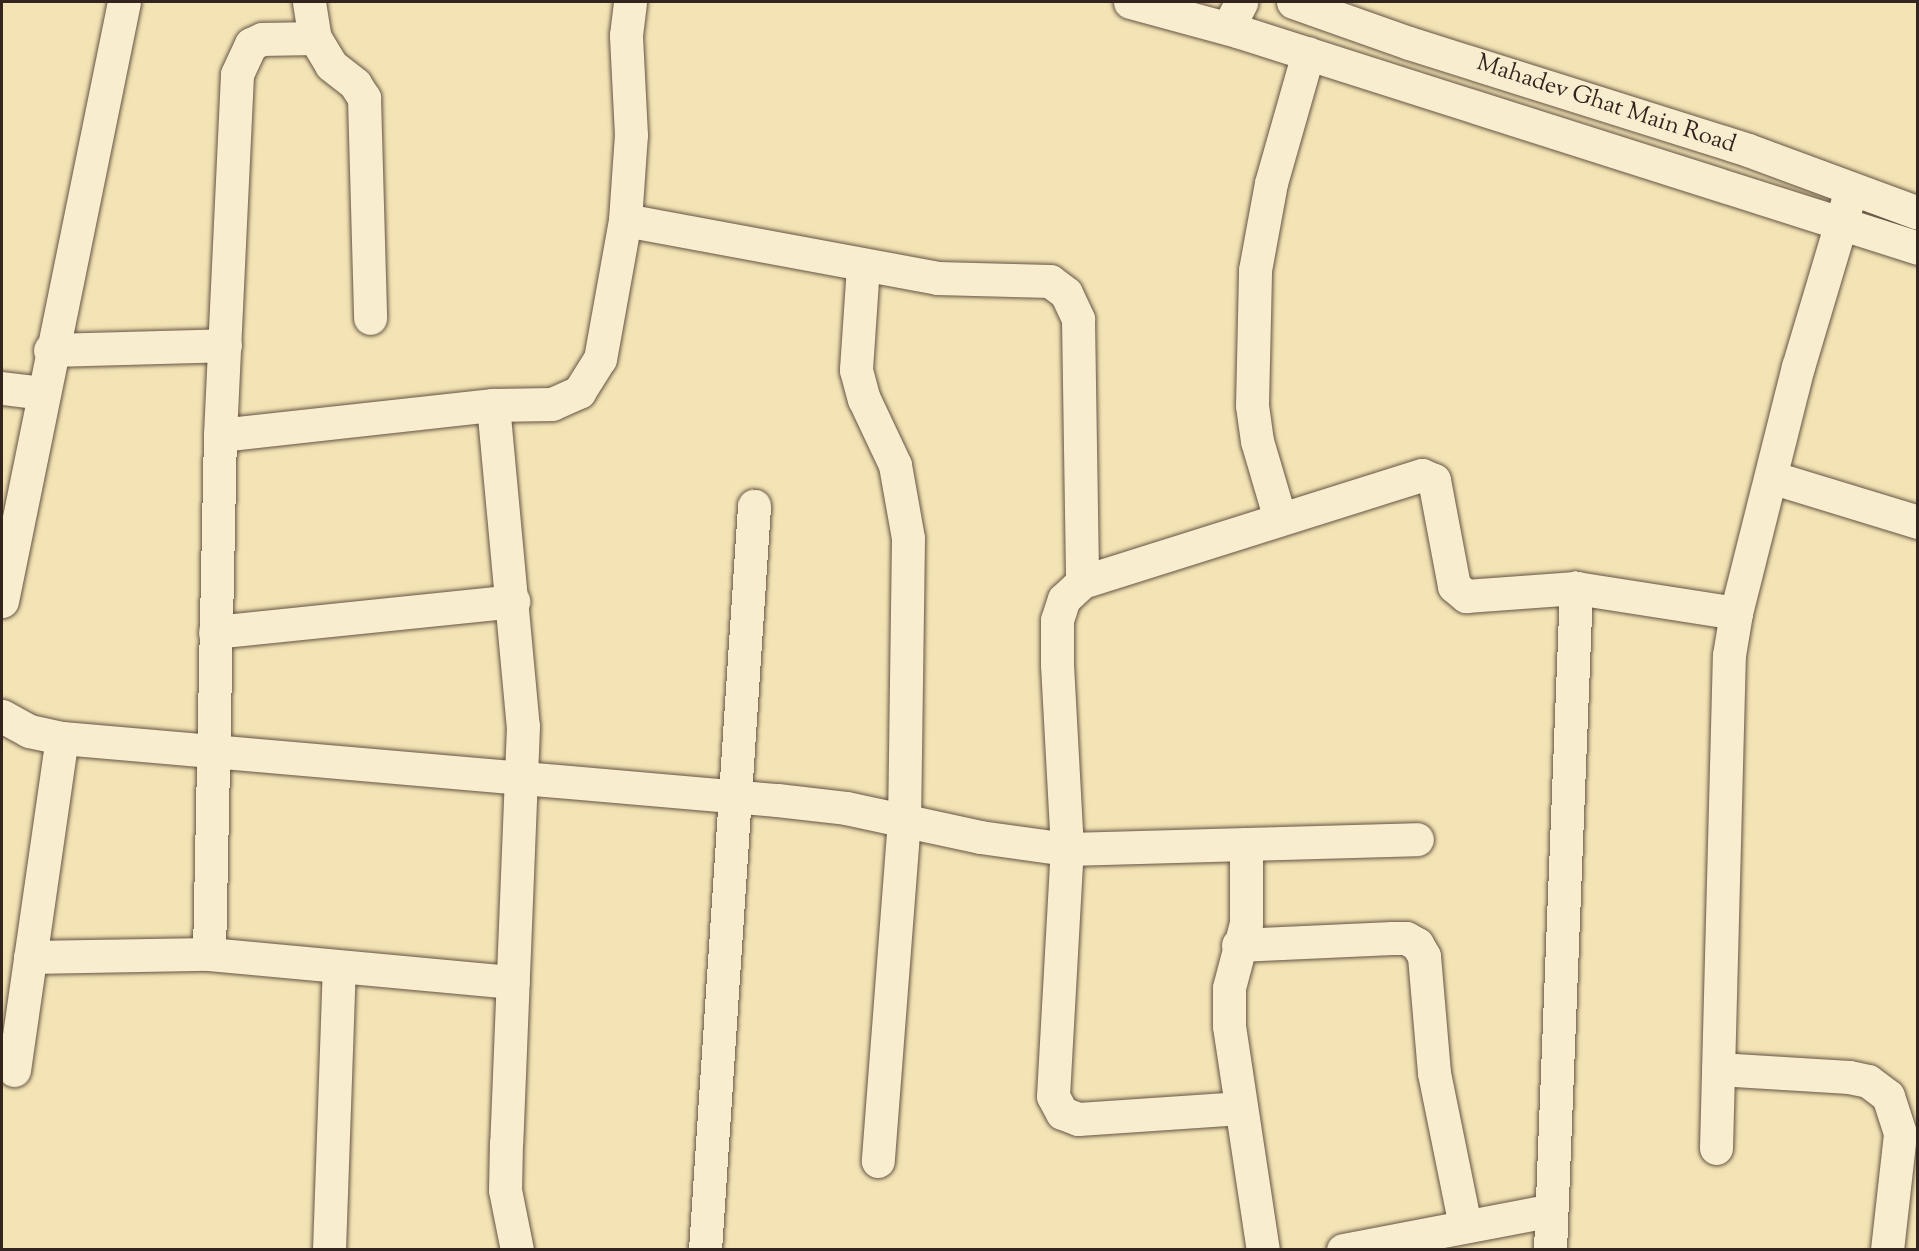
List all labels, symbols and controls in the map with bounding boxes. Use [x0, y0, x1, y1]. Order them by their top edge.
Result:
street label: Mahadev Ghat Main Road [1473, 49, 1739, 161]

